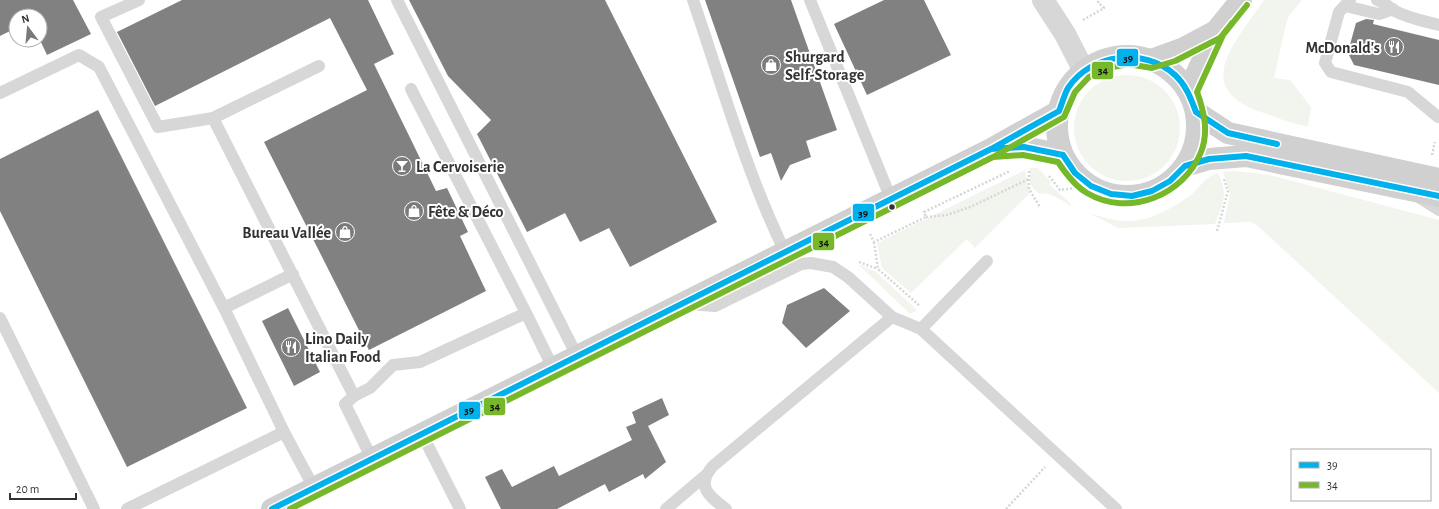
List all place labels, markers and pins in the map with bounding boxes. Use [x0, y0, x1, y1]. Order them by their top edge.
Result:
restaurant icon: McDonald's [1383, 36, 1405, 58]
place label: McDonald's [1305, 40, 1380, 56]
place label: Shurgard Self-Storage [785, 49, 865, 83]
shop icon: Shurgard Self-Storage [760, 54, 782, 76]
bar icon: La Cervoiserie [391, 155, 413, 177]
place label: La Cervoiserie [416, 159, 505, 175]
shop icon: Fête & Déco [403, 200, 425, 222]
unlabelled marker [887, 202, 897, 212]
place label: Fête & Déco [428, 204, 504, 220]
shop icon: Bureau Vallée [334, 221, 356, 243]
place label: Bureau Vallée [242, 225, 331, 241]
place label: Lino Daily Italian Food [305, 331, 381, 365]
restaurant icon: Lino Daily Italian Food [280, 336, 302, 358]

